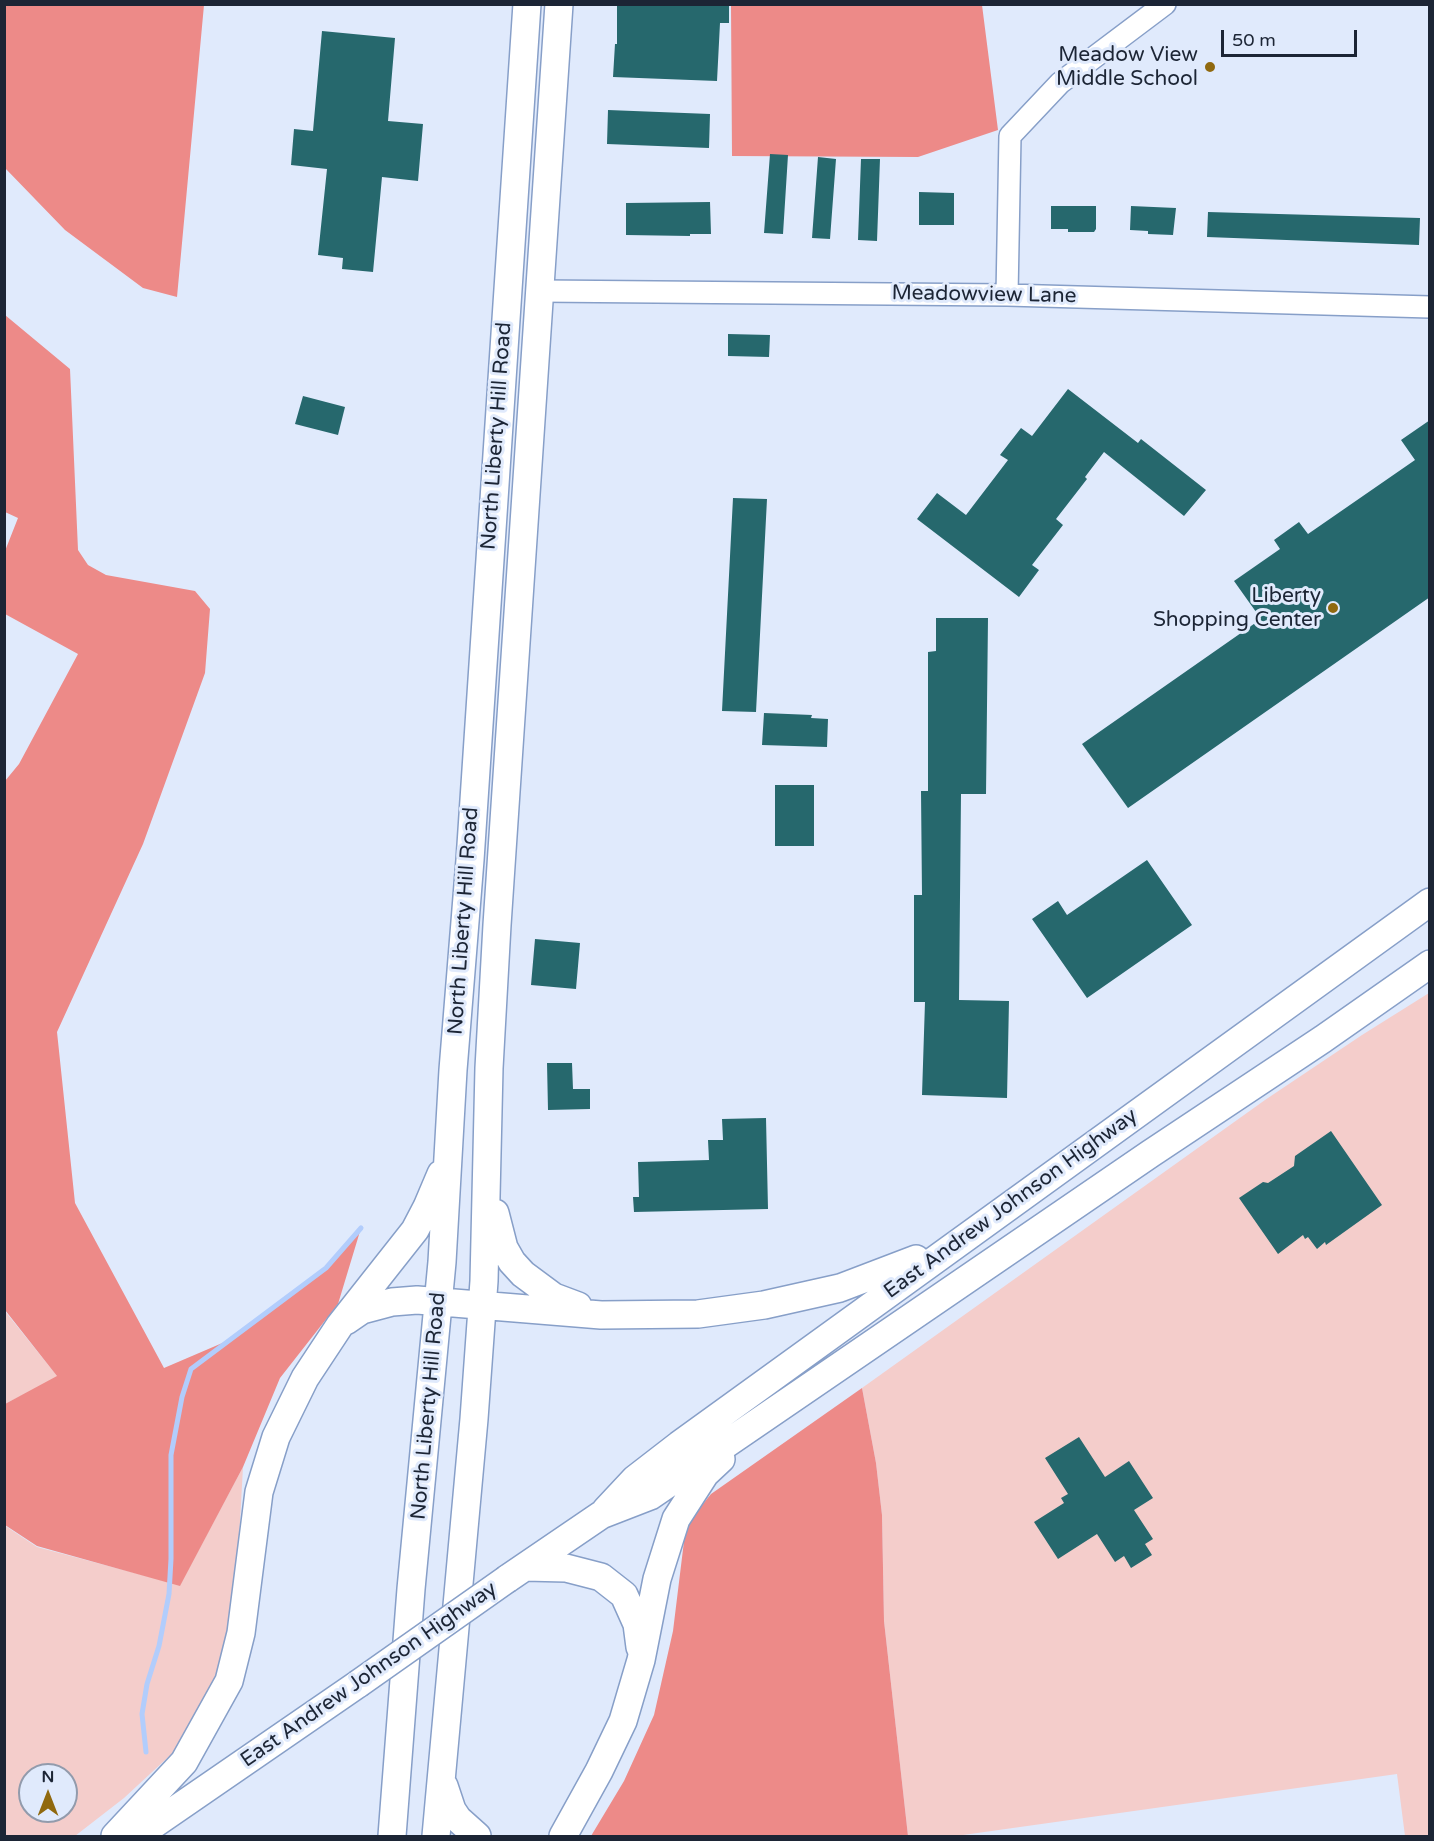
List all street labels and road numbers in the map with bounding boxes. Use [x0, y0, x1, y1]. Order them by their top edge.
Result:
street label: Meadowview Lane [891, 281, 1077, 309]
street label: North Liberty Hill Road [476, 321, 518, 551]
street label: North Liberty Hill Road [443, 806, 485, 1036]
street label: East Andrew Johnson Highway [879, 1104, 1143, 1304]
street label: North Liberty Hill Road [406, 1291, 452, 1521]
street label: East Andrew Johnson Highway [236, 1577, 502, 1773]

